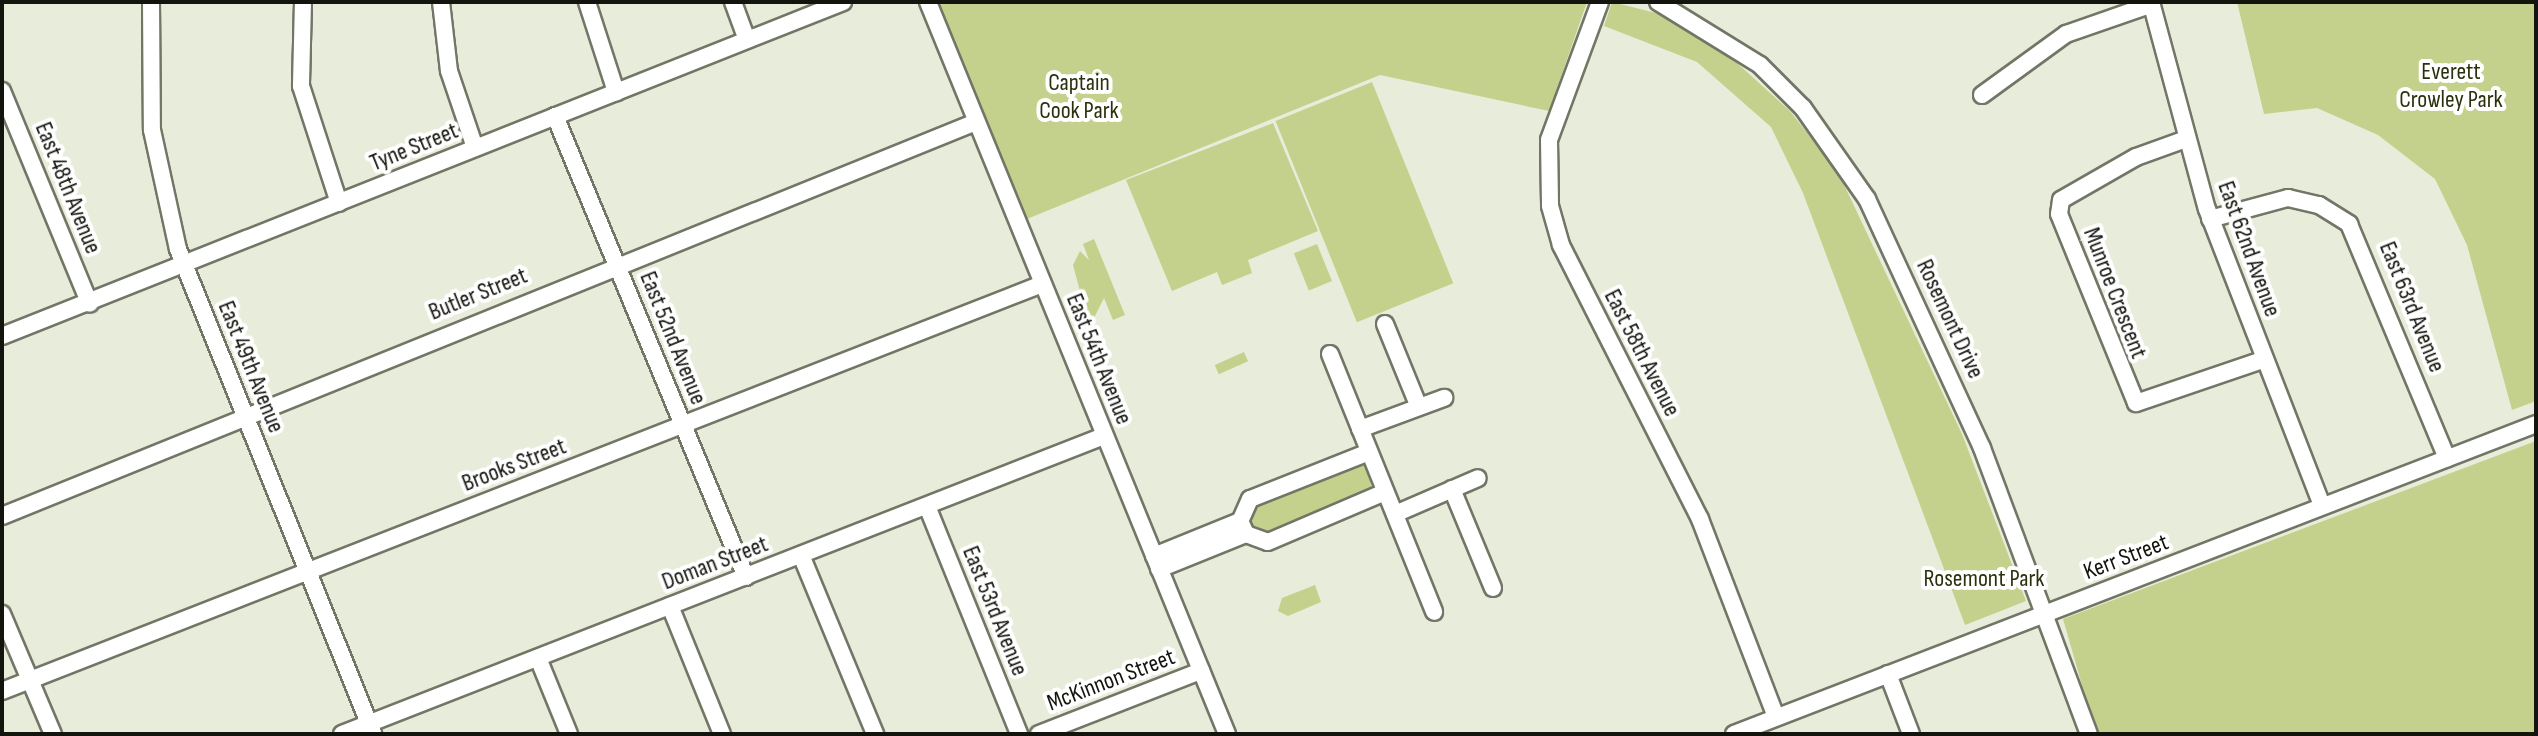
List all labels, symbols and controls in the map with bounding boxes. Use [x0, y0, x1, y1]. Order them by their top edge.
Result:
park label: Everett Crowley Park [2399, 58, 2503, 114]
park label: Captain Cook Park [1039, 69, 1119, 125]
street label: Tyne Street [366, 116, 462, 178]
street label: East 48th Avenue [29, 118, 107, 258]
street label: East 62nd Avenue [2211, 177, 2287, 321]
street label: Munroe Crescent [2077, 224, 2153, 362]
street label: East 63rd Avenue [2373, 238, 2451, 376]
street label: Rosemont Drive [1910, 255, 1990, 383]
street label: Butler Street [425, 261, 531, 327]
street label: East 52nd Avenue [633, 267, 713, 409]
street label: East 58th Avenue [1598, 285, 1686, 421]
street label: East 54th Avenue [1060, 289, 1138, 429]
street label: East 49th Avenue [212, 297, 290, 437]
street label: Brooks Street [458, 432, 570, 498]
street label: Kerr Street [2080, 528, 2172, 586]
street label: Doman Street [658, 530, 772, 596]
street label: East 53rd Avenue [956, 542, 1034, 680]
park label: Rosemont Park [1923, 565, 2045, 593]
street label: McKinnon Street [1043, 642, 1179, 718]

